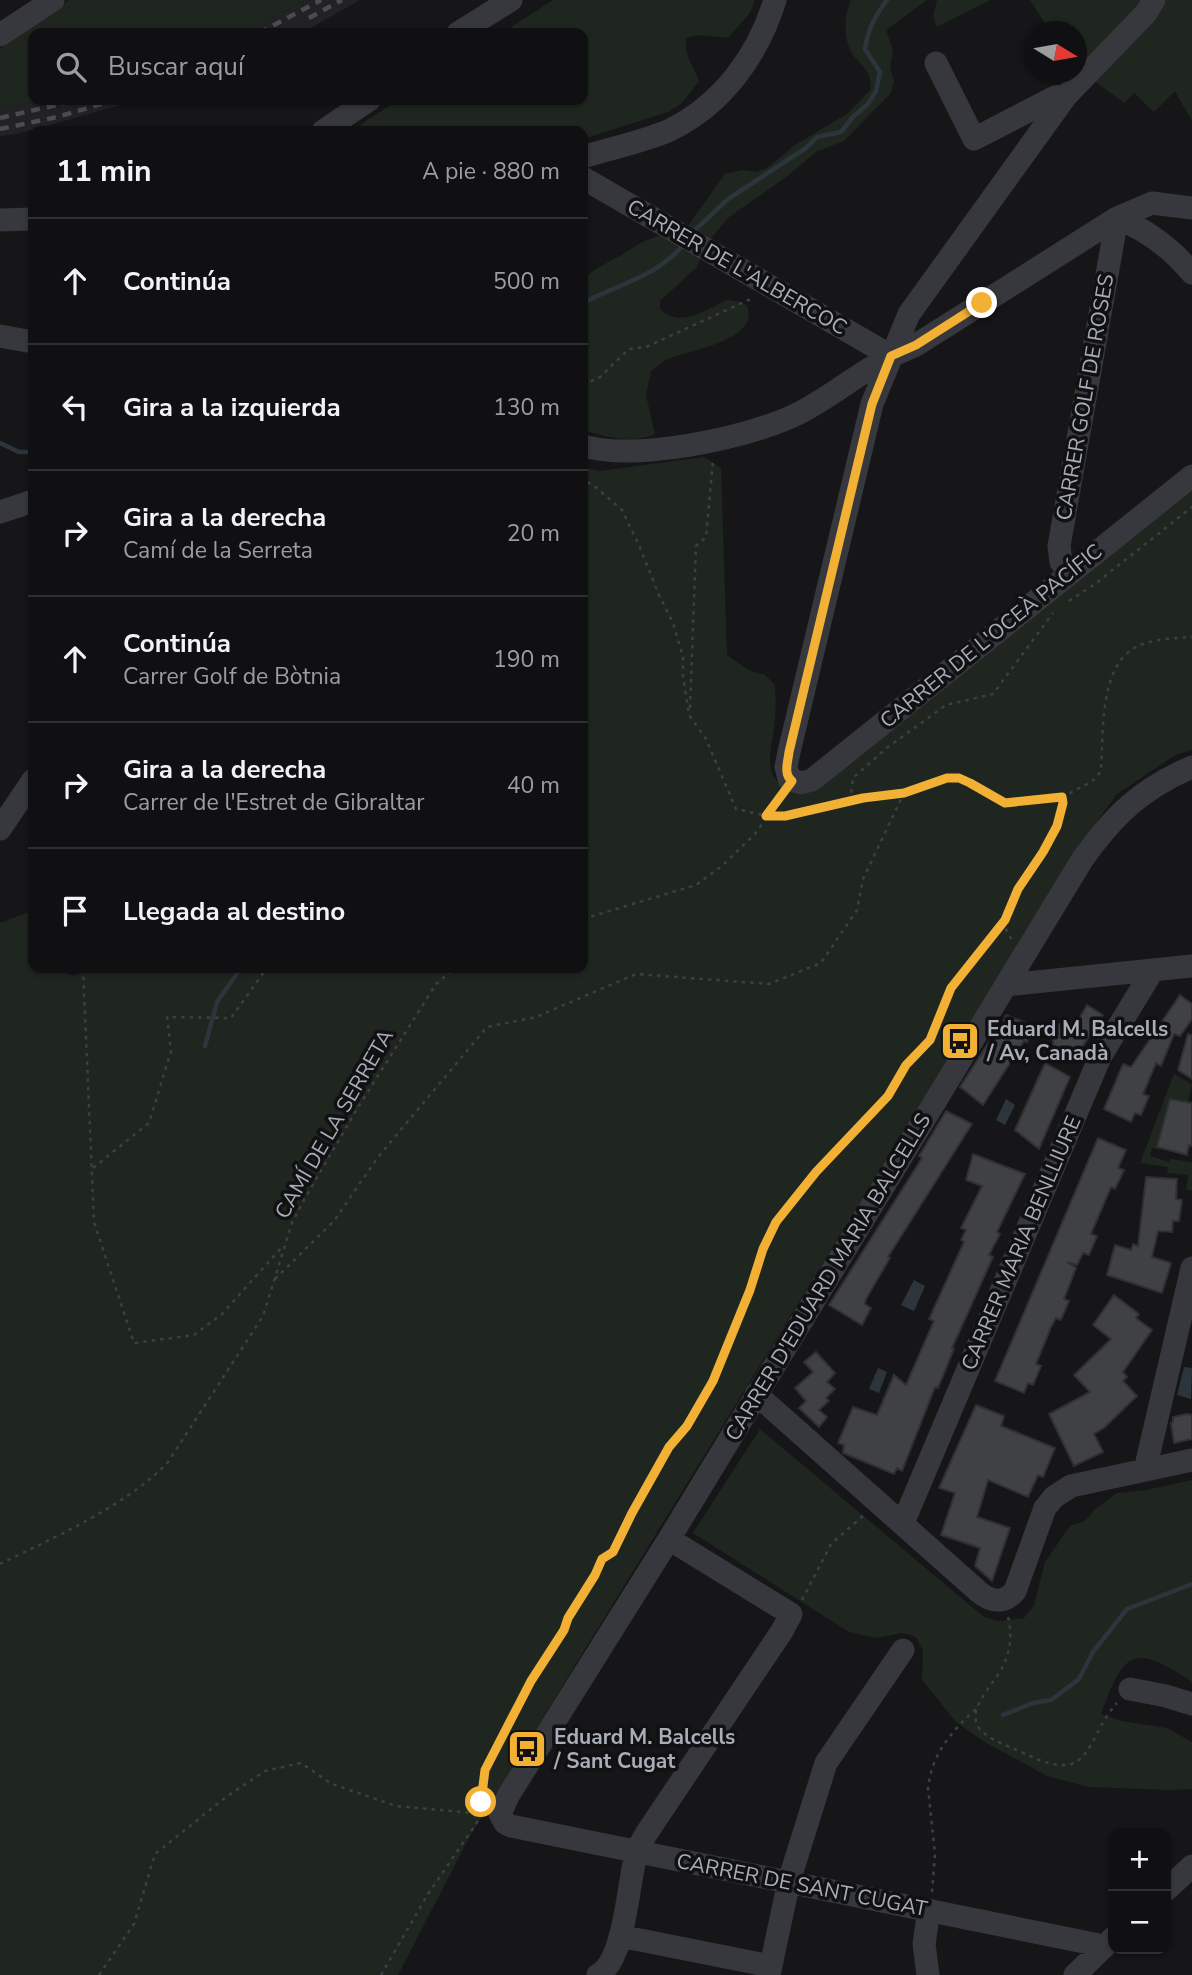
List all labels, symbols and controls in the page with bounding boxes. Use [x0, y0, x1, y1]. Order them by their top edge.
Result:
north arrow [1024, 21, 1087, 84]
search box [28, 28, 588, 105]
icon: search [52, 48, 90, 86]
text: Buscar aquí [108, 49, 244, 84]
text: 11 min [56, 151, 152, 192]
text: A pie · 880 m [422, 156, 560, 187]
street label: CARRER DE L'ALBERCOC [622, 193, 852, 341]
icon: ahead [56, 262, 94, 300]
text: Continúa [123, 264, 231, 299]
text: 500 m [493, 266, 560, 297]
street label: CARRER GOLF DE ROSES [1050, 272, 1120, 522]
route end [966, 287, 997, 318]
icon: left [56, 388, 94, 426]
text: Gira a la izquierda [123, 390, 341, 425]
text: 130 m [493, 392, 560, 423]
text: Gira a la derecha [123, 500, 326, 535]
icon: right [56, 514, 94, 552]
text: 20 m [507, 518, 560, 549]
text: Camí de la Serreta [123, 535, 313, 566]
street label: CARRER DE L'OCEÀ PACÍFIC [874, 538, 1108, 734]
text: Continúa [123, 626, 231, 661]
icon: ahead [56, 640, 94, 678]
text: 190 m [493, 644, 560, 675]
text: Carrer Golf de Bòtnia [123, 661, 341, 692]
text: Gira a la derecha [123, 752, 326, 787]
icon: right [56, 766, 94, 804]
text: 40 m [507, 770, 560, 801]
text: Carrer de l'Estret de Gibraltar [123, 787, 424, 818]
icon: arrive [56, 892, 94, 930]
text: Llegada al destino [123, 894, 345, 929]
place label: Eduard M. Balcells / Av, Canadà [986, 1015, 1168, 1067]
bus stop icon: Eduard M. Balcells / Av, Canadà [939, 1020, 981, 1062]
street label: CAMÍ DE LA SERRETA [268, 1024, 400, 1224]
street label: CARRER D'EDUARD MARIA BALCELLS [719, 1108, 937, 1446]
street label: CARRER MARIA BENLLIURE [955, 1111, 1087, 1375]
place label: Eduard M. Balcells / Sant Cugat [553, 1723, 735, 1775]
bus stop icon: Eduard M. Balcells / Sant Cugat [506, 1728, 548, 1770]
route start [465, 1786, 496, 1817]
map controls [1108, 1828, 1171, 1954]
button: + [1108, 1828, 1171, 1891]
street label: CARRER DE SANT CUGAT [674, 1847, 930, 1923]
button: − [1108, 1891, 1171, 1954]

